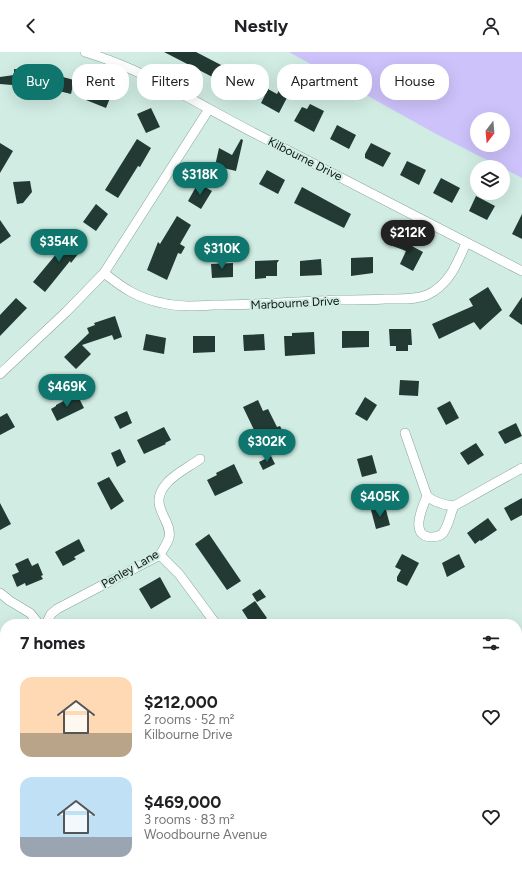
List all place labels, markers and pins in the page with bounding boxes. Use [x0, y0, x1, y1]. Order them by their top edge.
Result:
pin: $318K [172, 162, 228, 196]
pin: $212K [380, 220, 436, 254]
pin: $354K [31, 229, 87, 263]
pin: $310K [194, 236, 250, 270]
pin: $469K [39, 374, 95, 408]
pin: $302K [239, 429, 295, 463]
pin: $405K [352, 484, 408, 518]

